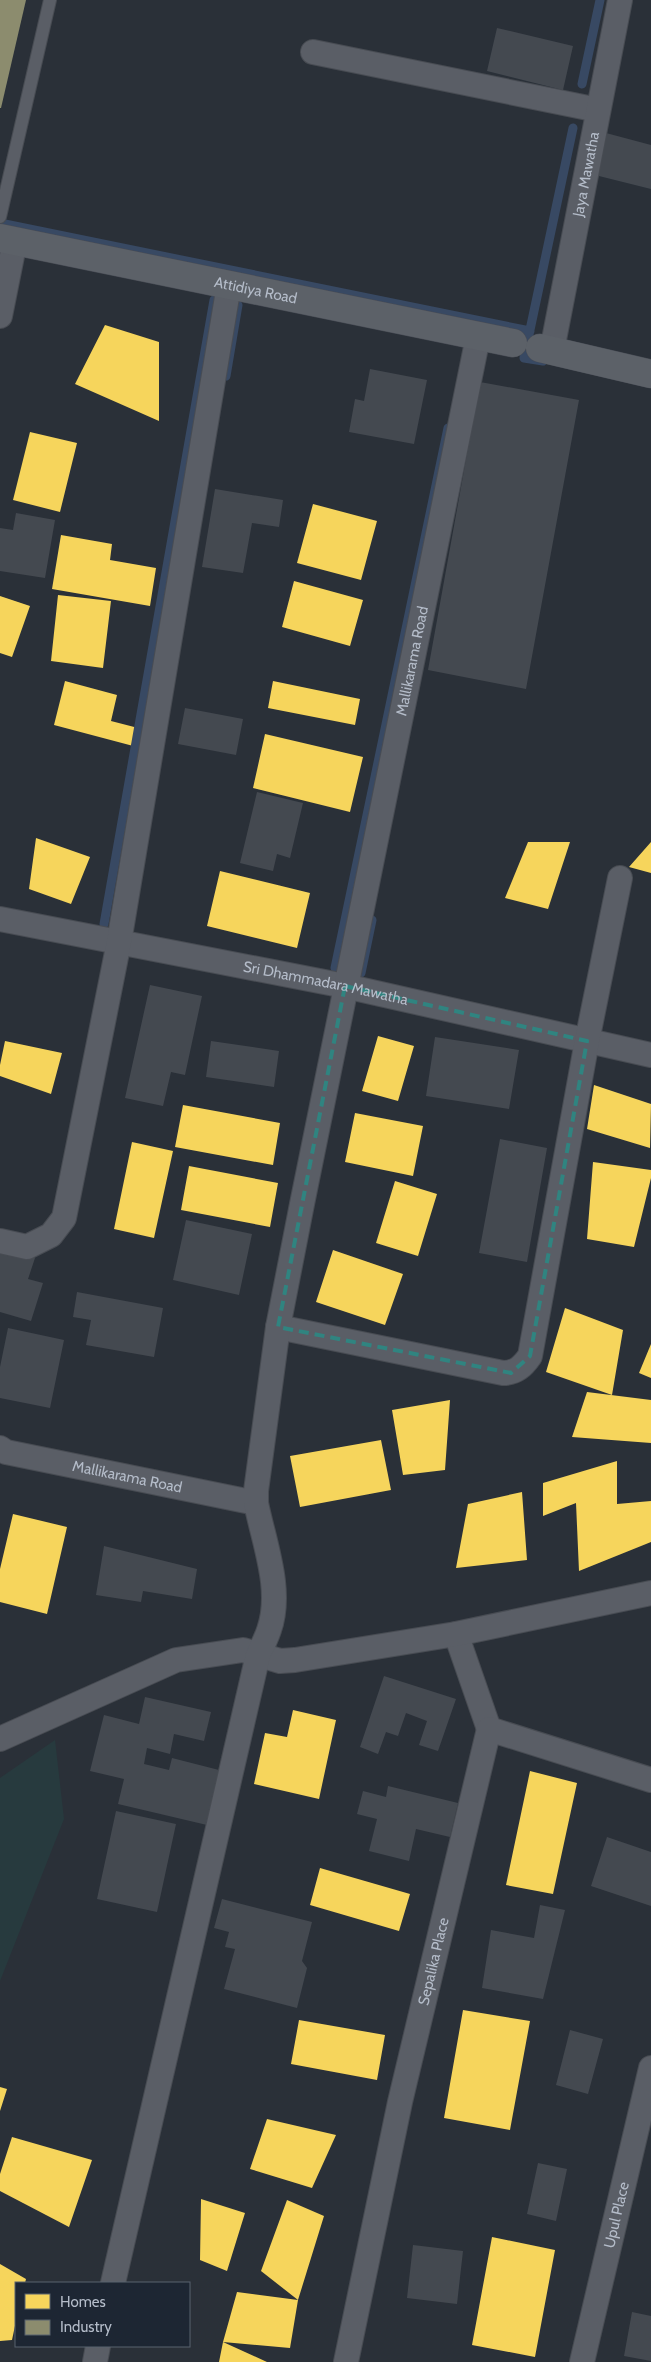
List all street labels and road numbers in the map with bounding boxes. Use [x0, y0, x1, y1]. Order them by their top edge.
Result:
street label: Jaya Mawatha [569, 130, 603, 219]
street label: Attidiya Road [213, 273, 299, 308]
street label: Mallikarama Road [392, 605, 432, 718]
street label: Sri Dhammadara Mawatha [242, 957, 411, 1009]
street label: Mallikarama Road [71, 1457, 184, 1497]
street label: Sepalika Place [414, 1915, 453, 2007]
street label: Upul Place [600, 2180, 633, 2250]

